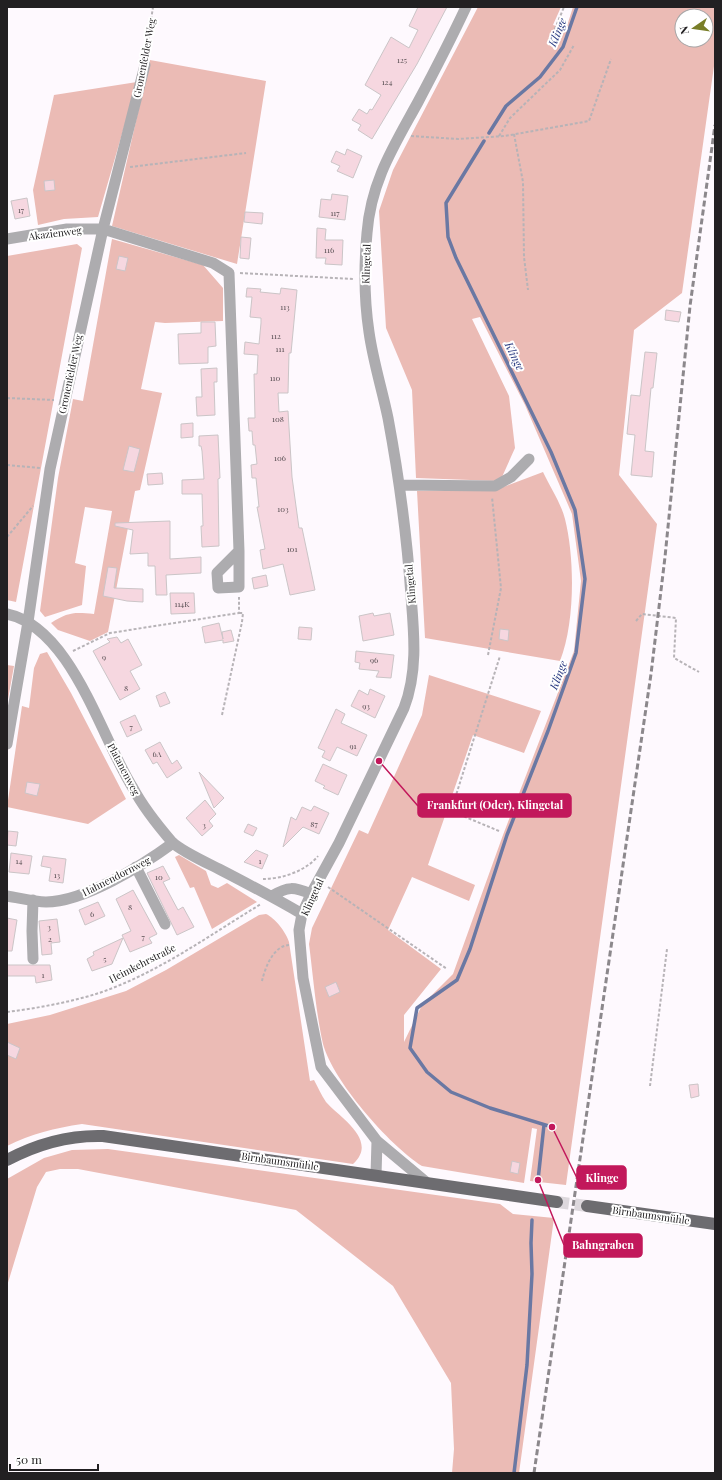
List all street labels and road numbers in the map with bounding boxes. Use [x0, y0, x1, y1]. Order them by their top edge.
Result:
street label: Gronenfelder Weg [129, 16, 159, 99]
street label: Akazienweg [27, 223, 83, 243]
street label: Klingetal [358, 244, 374, 284]
street label: Gronenfelder Weg [55, 332, 85, 415]
street label: Klingetal [401, 563, 419, 604]
street label: Platanenweg [104, 741, 144, 798]
street label: Hahnendornweg [79, 852, 153, 899]
street label: Klingetal [297, 876, 327, 918]
street label: Heimkehrstraße [106, 940, 178, 986]
street label: Birnbaumsmühle [241, 1149, 319, 1173]
street label: Birnbaumsmühle [612, 1203, 690, 1227]

